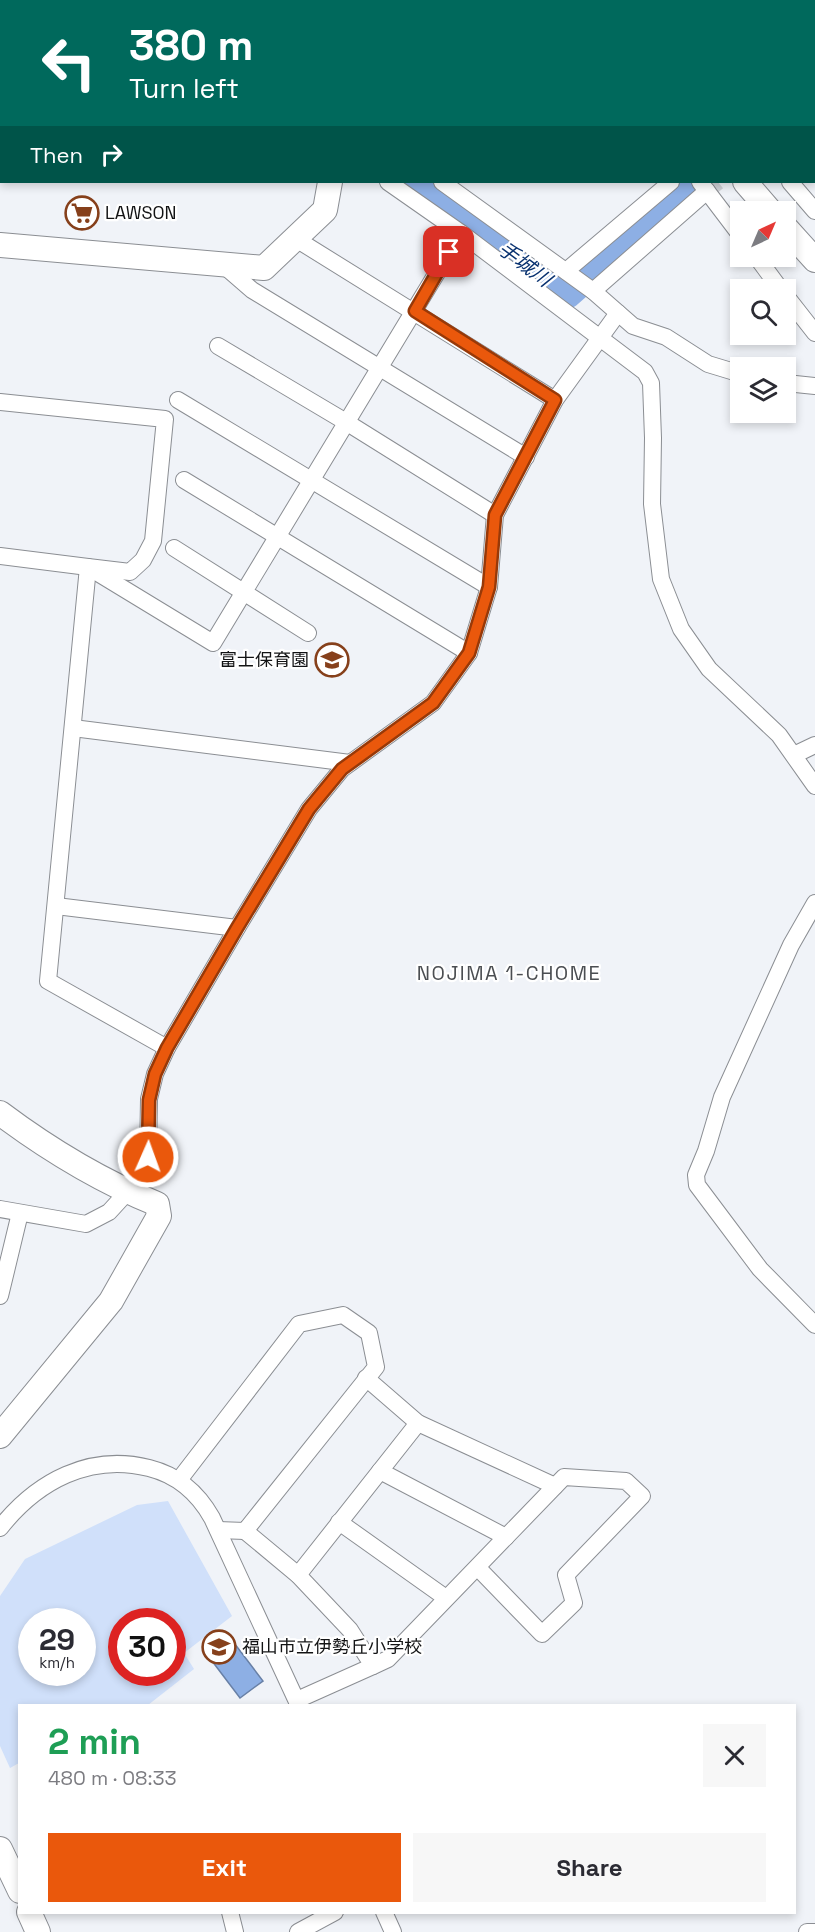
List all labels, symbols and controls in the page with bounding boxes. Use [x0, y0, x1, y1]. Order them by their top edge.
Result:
text: 380 m [129, 19, 254, 72]
icon: left [30, 24, 108, 102]
text: Turn left [129, 71, 239, 106]
icon: right [95, 138, 128, 171]
text: Then [30, 141, 83, 169]
supermarket icon: LAWSON [64, 195, 100, 231]
place label: LAWSON [105, 201, 176, 224]
north arrow [730, 201, 796, 267]
map controls [730, 201, 796, 423]
pin [423, 226, 474, 277]
icon: arrive [432, 235, 465, 268]
water label: 手城川 [493, 236, 558, 294]
button: search [730, 279, 796, 345]
button: layers [730, 357, 796, 423]
school or university icon: 富士保育園 [314, 642, 350, 678]
place label: 富士保育園 [219, 648, 309, 671]
district label: NOJIMA 1-CHOME [417, 960, 601, 986]
position arrow [116, 1125, 180, 1189]
speed limit sign: 30 [108, 1608, 186, 1686]
text: 29 [39, 1620, 75, 1659]
school or university icon: 福山市立伊勢丘小学校 [201, 1629, 237, 1665]
place label: 福山市立伊勢丘小学校 [242, 1635, 422, 1658]
text: km/h [39, 1653, 75, 1672]
text: 2 min [48, 1719, 141, 1765]
button: close [703, 1724, 766, 1787]
text: 480 m · 08:33 [48, 1765, 177, 1791]
button: Exit [48, 1833, 401, 1902]
button: Share [413, 1833, 766, 1902]

